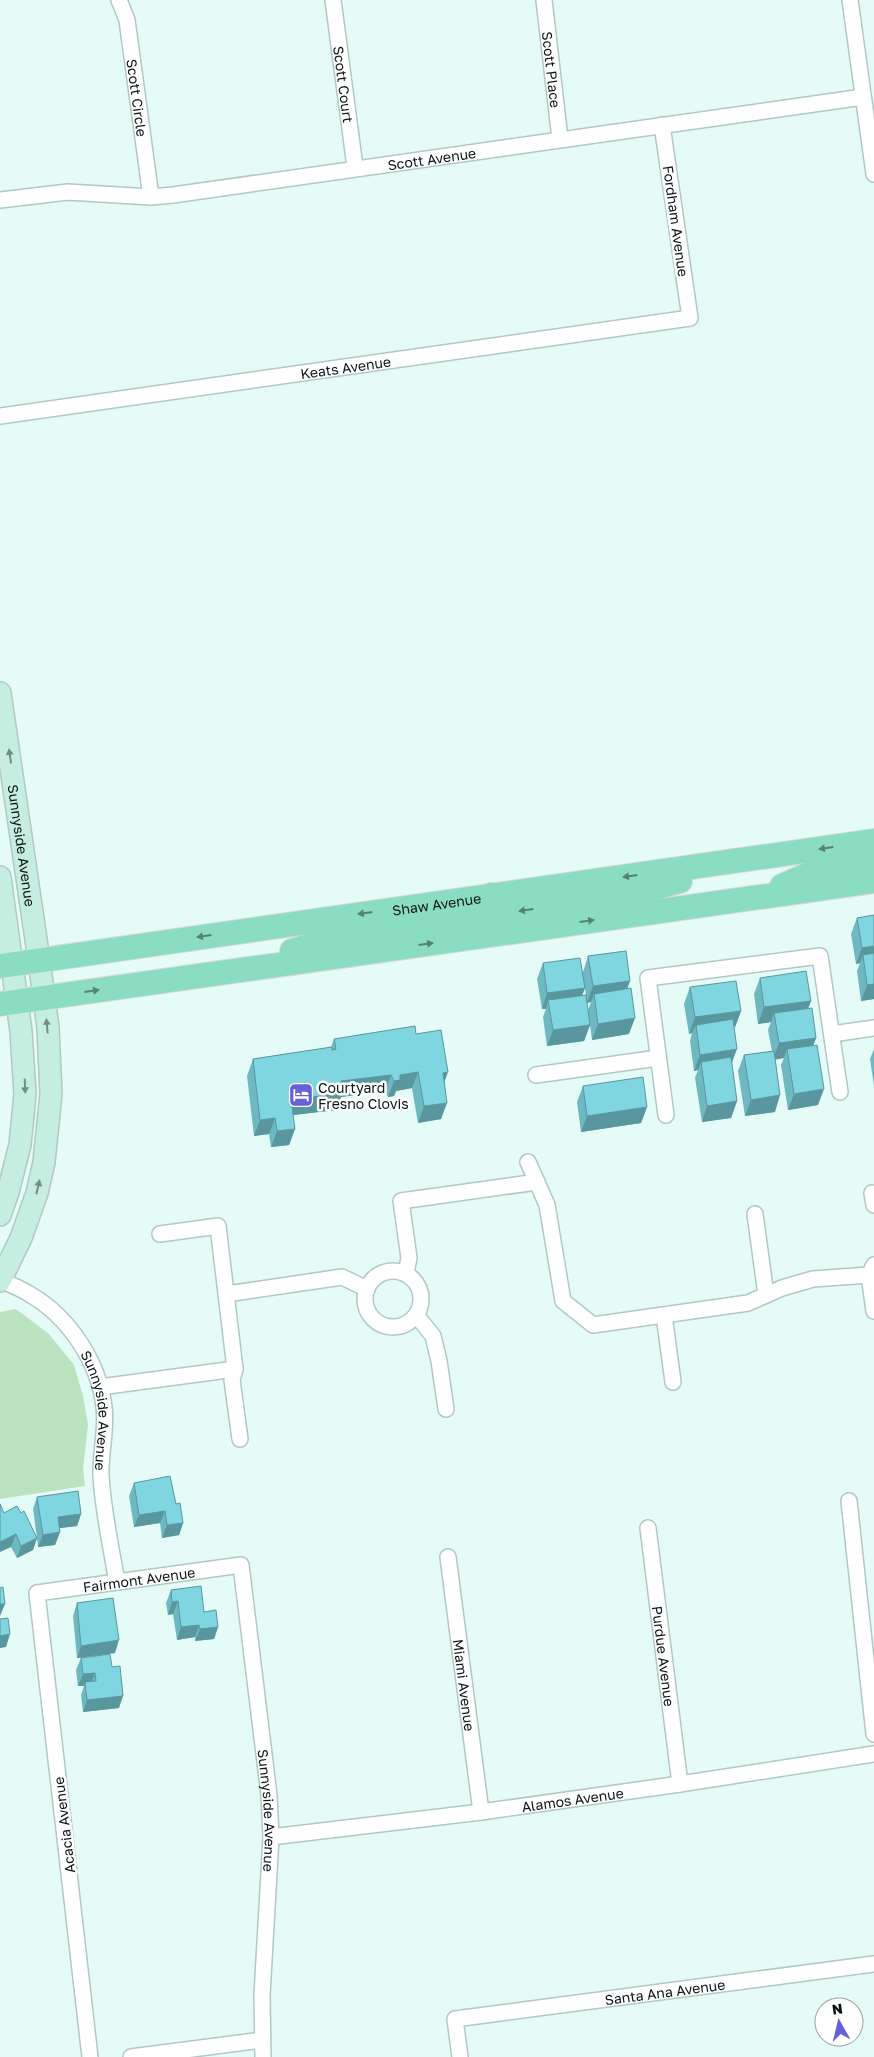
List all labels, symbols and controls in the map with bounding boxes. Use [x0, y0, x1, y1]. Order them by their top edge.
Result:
street label: Scott Place [539, 30, 565, 109]
street label: Scott Court [331, 45, 358, 124]
street label: Scott Circle [124, 58, 151, 138]
street label: Scott Avenue [386, 144, 477, 173]
street label: Fordham Avenue [660, 164, 692, 278]
street label: Keats Avenue [299, 352, 392, 382]
one-way arrow [6, 748, 14, 764]
street label: Sunnyside Avenue [5, 783, 40, 908]
one-way arrow [817, 844, 833, 852]
one-way arrow [622, 872, 638, 880]
street label: Shaw Avenue [391, 889, 482, 918]
one-way arrow [517, 906, 533, 914]
one-way arrow [357, 910, 373, 918]
one-way arrow [580, 917, 596, 925]
one-way arrow [196, 932, 212, 940]
one-way arrow [419, 940, 435, 948]
one-way arrow [85, 987, 101, 995]
one-way arrow [43, 1018, 51, 1034]
one-way arrow [21, 1078, 29, 1094]
place label: Courtyard Fresno Clovis [318, 1079, 409, 1112]
hotel icon: Courtyard Fresno Clovis [288, 1082, 314, 1108]
one-way arrow [34, 1180, 42, 1195]
street label: Sunnyside Avenue [78, 1347, 113, 1471]
street label: Fairmont Avenue [82, 1563, 196, 1595]
street label: Purdue Avenue [649, 1605, 679, 1707]
street label: Miami Avenue [450, 1638, 479, 1732]
street label: Sunnyside Avenue [255, 1748, 280, 1872]
street label: Acacia Avenue [50, 1776, 78, 1874]
street label: Alamos Avenue [521, 1784, 625, 1815]
street label: Santa Ana Avenue [604, 1975, 726, 2008]
north arrow [814, 1997, 864, 2047]
text: N [831, 1999, 844, 2018]

